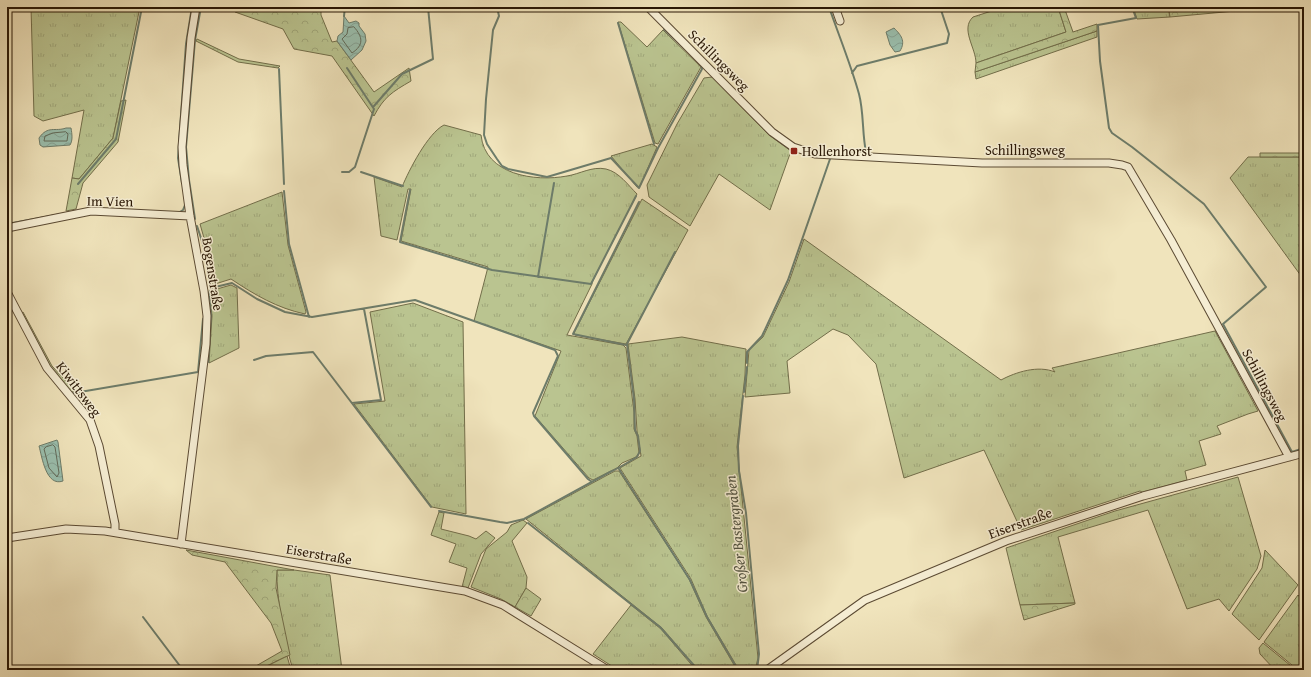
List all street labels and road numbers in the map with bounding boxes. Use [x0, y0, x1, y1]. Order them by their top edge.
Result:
street label: Schillingsweg [684, 25, 754, 95]
street label: Schillingsweg [985, 140, 1065, 160]
street label: Im Vien [87, 191, 133, 211]
street label: Bogenstraße [197, 236, 229, 313]
street label: Schillingsweg [1237, 345, 1293, 425]
street label: Kiwittsweg [52, 357, 106, 421]
street label: Eiserstraße [985, 502, 1055, 544]
street label: Eiserstraße [285, 538, 354, 570]

